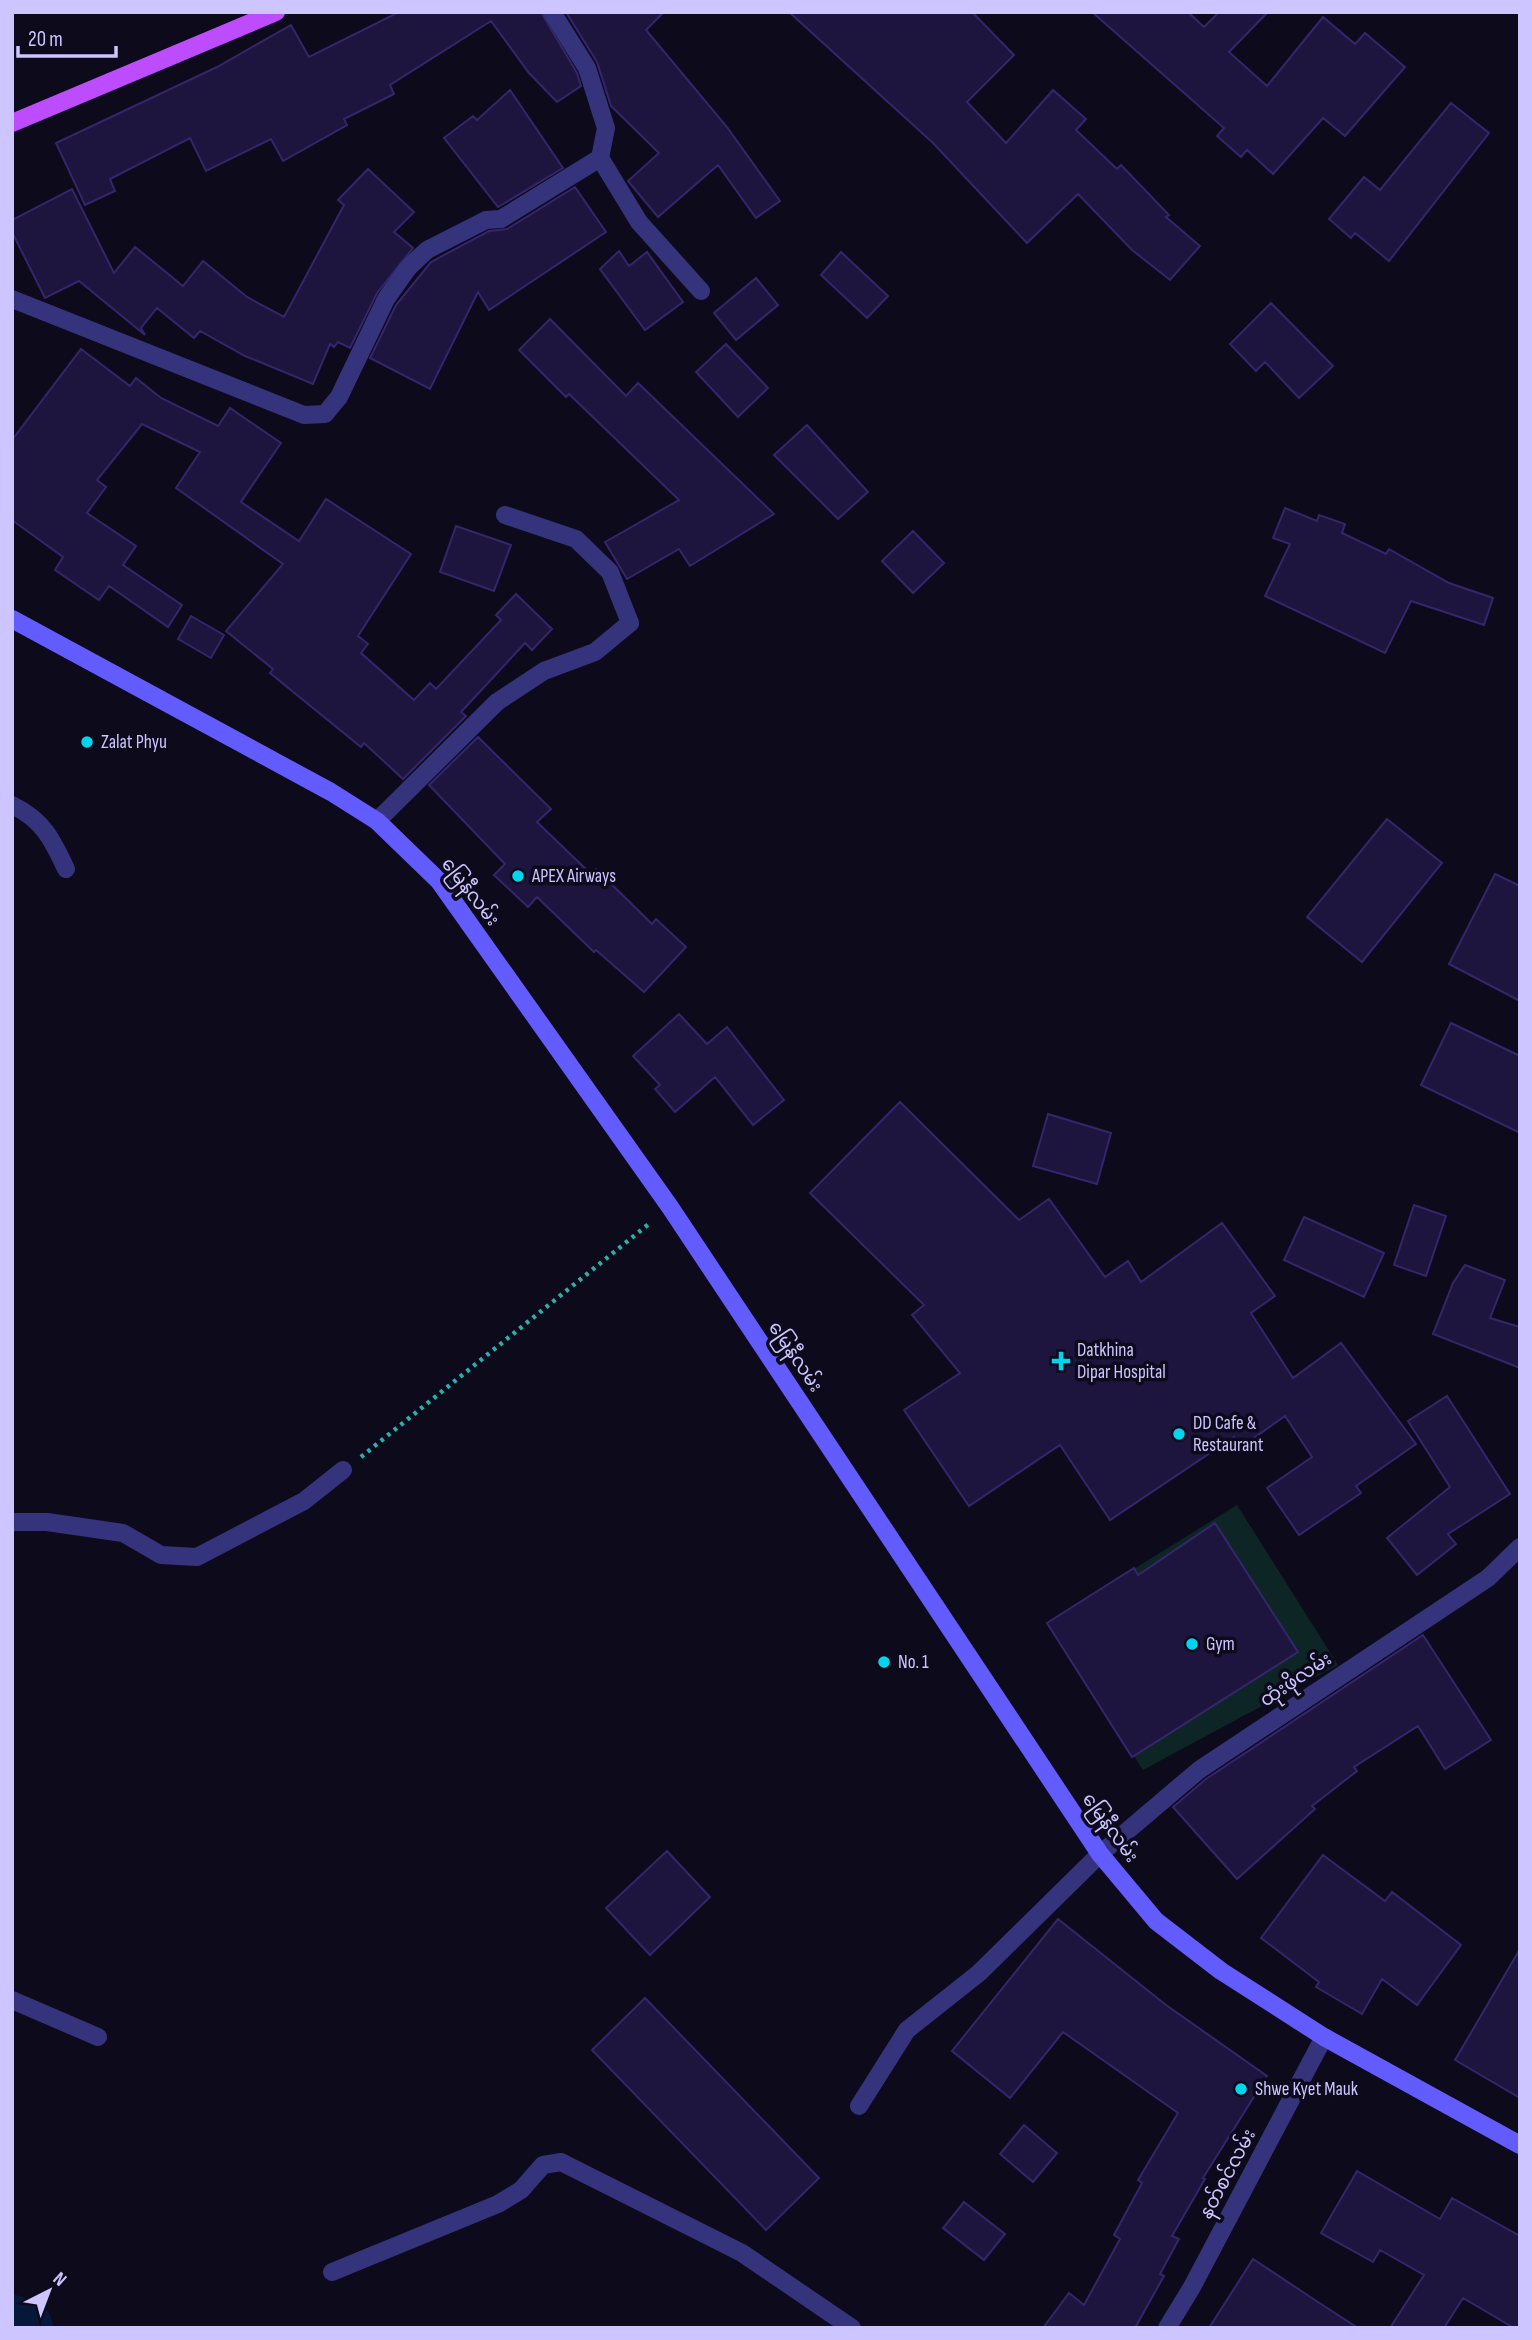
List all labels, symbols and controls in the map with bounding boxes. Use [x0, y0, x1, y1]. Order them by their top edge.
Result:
scale bar [18, 14, 116, 58]
text: 20 m [28, 27, 63, 52]
place label: Zalat Phyu [101, 731, 167, 754]
marker: Zalat Phyu [79, 734, 95, 750]
street label: မြေနီလမ်း [434, 851, 507, 933]
place label: APEX Airways [531, 865, 616, 888]
marker: APEX Airways [510, 868, 526, 884]
street label: မြေနီလမ်း [760, 1315, 830, 1399]
place label: Datkhina Dipar Hospital [1077, 1339, 1166, 1384]
marker: Datkhina Dipar Hospital [1051, 1351, 1071, 1371]
place label: DD Cafe & Restaurant [1193, 1412, 1264, 1457]
marker: DD Cafe & Restaurant [1171, 1426, 1187, 1442]
place label: Gym [1206, 1633, 1235, 1656]
marker: Gym [1184, 1636, 1200, 1652]
street label: ထုံးဖိုလမ်း [1254, 1644, 1338, 1716]
place label: No. 1 [898, 1651, 929, 1674]
marker: No. 1 [876, 1654, 892, 1670]
street label: မြေနီလမ်း [1075, 1786, 1146, 1869]
place label: Shwe Kyet Mauk [1255, 2078, 1359, 2101]
marker: Shwe Kyet Mauk [1233, 2081, 1249, 2097]
street label: နတ်စင်လမ်း [1191, 2123, 1264, 2224]
north arrow [14, 2256, 84, 2326]
text: N [48, 2268, 71, 2291]

